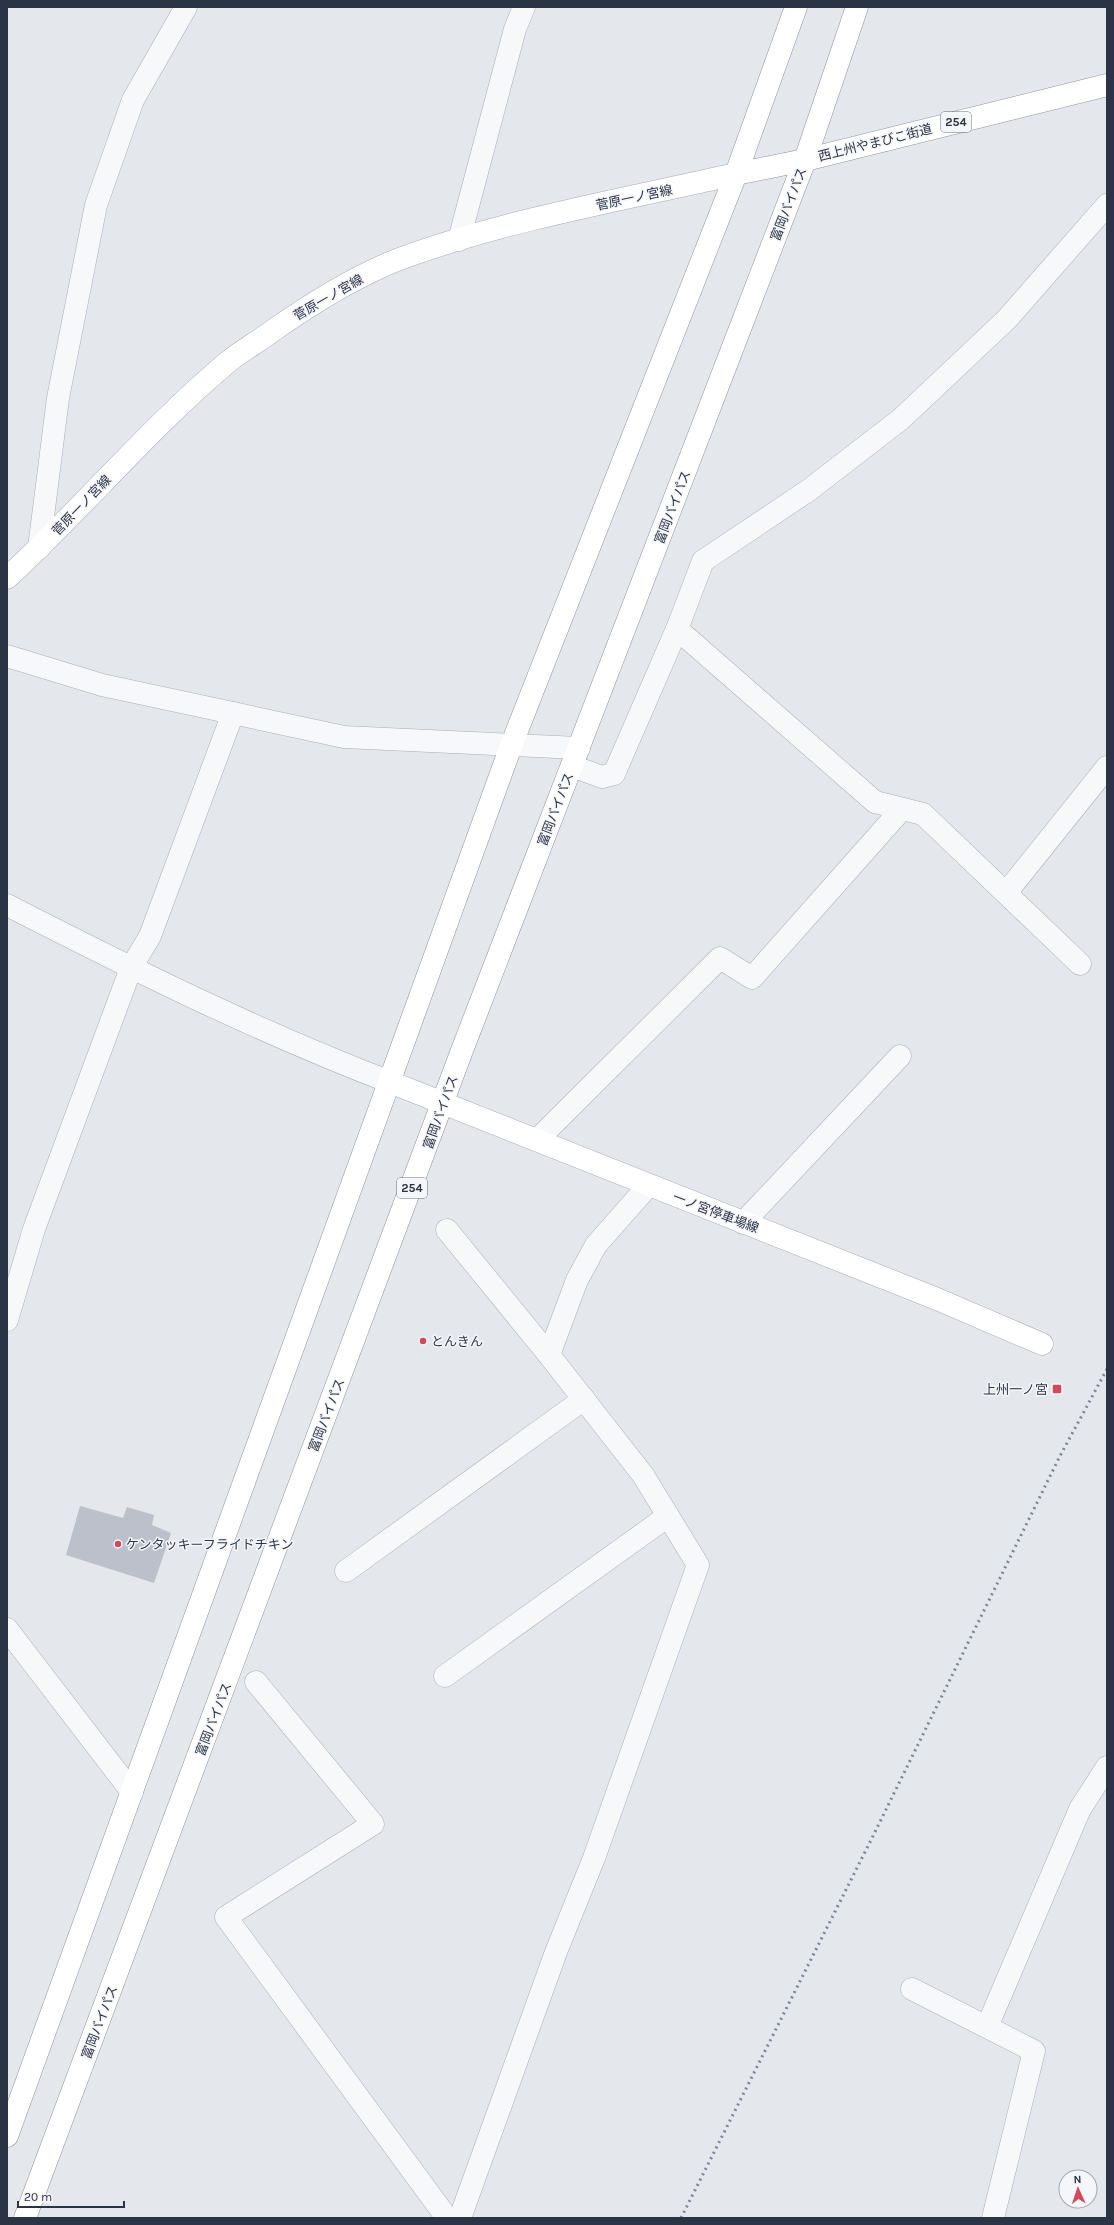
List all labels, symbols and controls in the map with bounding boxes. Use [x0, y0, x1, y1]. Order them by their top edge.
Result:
road number: 254 [941, 112, 971, 132]
street label: 西上州やまびこ街道 [817, 121, 934, 164]
street label: 富岡バイパス [768, 165, 809, 243]
street label: 菅原一ノ宮線 [594, 182, 674, 213]
street label: 菅原一ノ宮線 [291, 271, 366, 323]
street label: 富岡バイパス [652, 468, 693, 546]
street label: 菅原一ノ宮線 [49, 472, 114, 539]
street label: 富岡バイパス [535, 770, 576, 848]
street label: 富岡バイパス [420, 1073, 461, 1151]
road number: 254 [397, 1178, 427, 1198]
street label: 一ノ宮停車場線 [671, 1189, 761, 1236]
place label: とんきん [431, 1334, 483, 1349]
marker: とんきん [418, 1336, 428, 1346]
street label: 富岡バイパス [306, 1376, 347, 1454]
place label: 上州一ノ宮 [983, 1382, 1048, 1397]
marker: 上州一ノ宮 [1051, 1383, 1063, 1395]
place label: ケンタッキーフライドチキン [126, 1537, 293, 1552]
marker: ケンタッキーフライドチキン [113, 1539, 123, 1549]
street label: 富岡バイパス [193, 1680, 234, 1758]
street label: 富岡バイパス [79, 1983, 120, 2061]
north arrow [1058, 2169, 1098, 2209]
text: N [1073, 2173, 1082, 2186]
scale bar [18, 2183, 124, 2209]
text: 20 m [24, 2190, 52, 2204]

